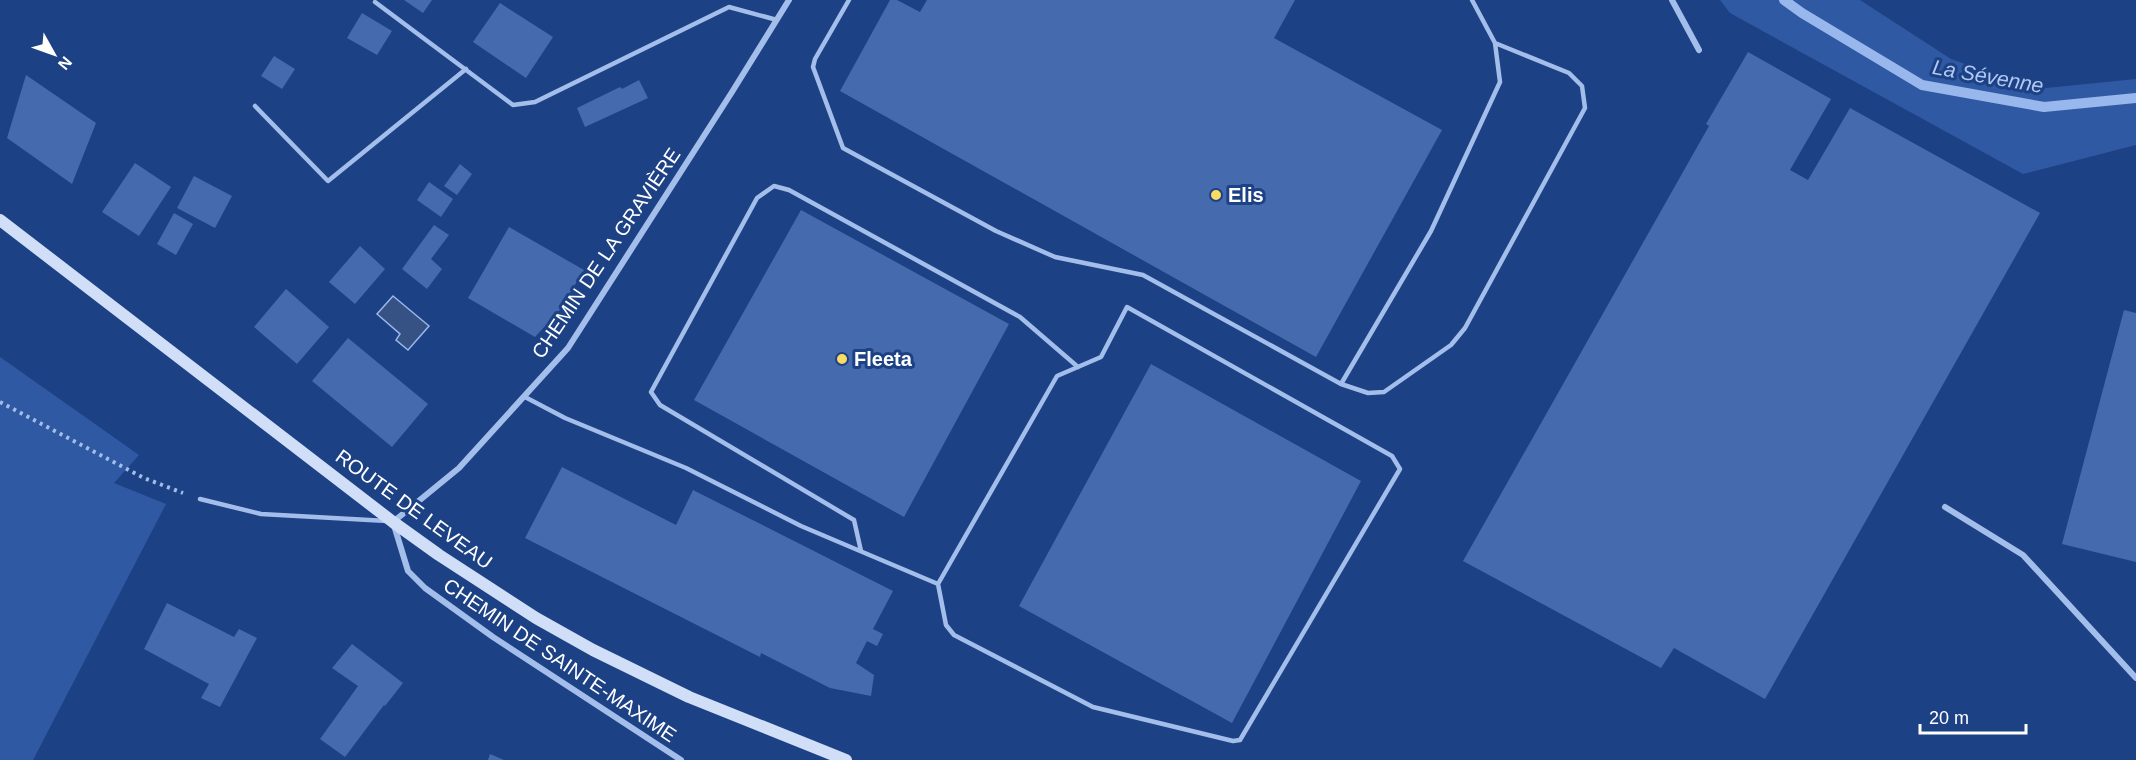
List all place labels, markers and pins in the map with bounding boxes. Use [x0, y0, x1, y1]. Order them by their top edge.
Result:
place label: Elis [1228, 184, 1264, 206]
marker: Elis [1209, 188, 1223, 202]
place label: Fleeta [854, 348, 913, 370]
marker: Fleeta [835, 352, 849, 366]

